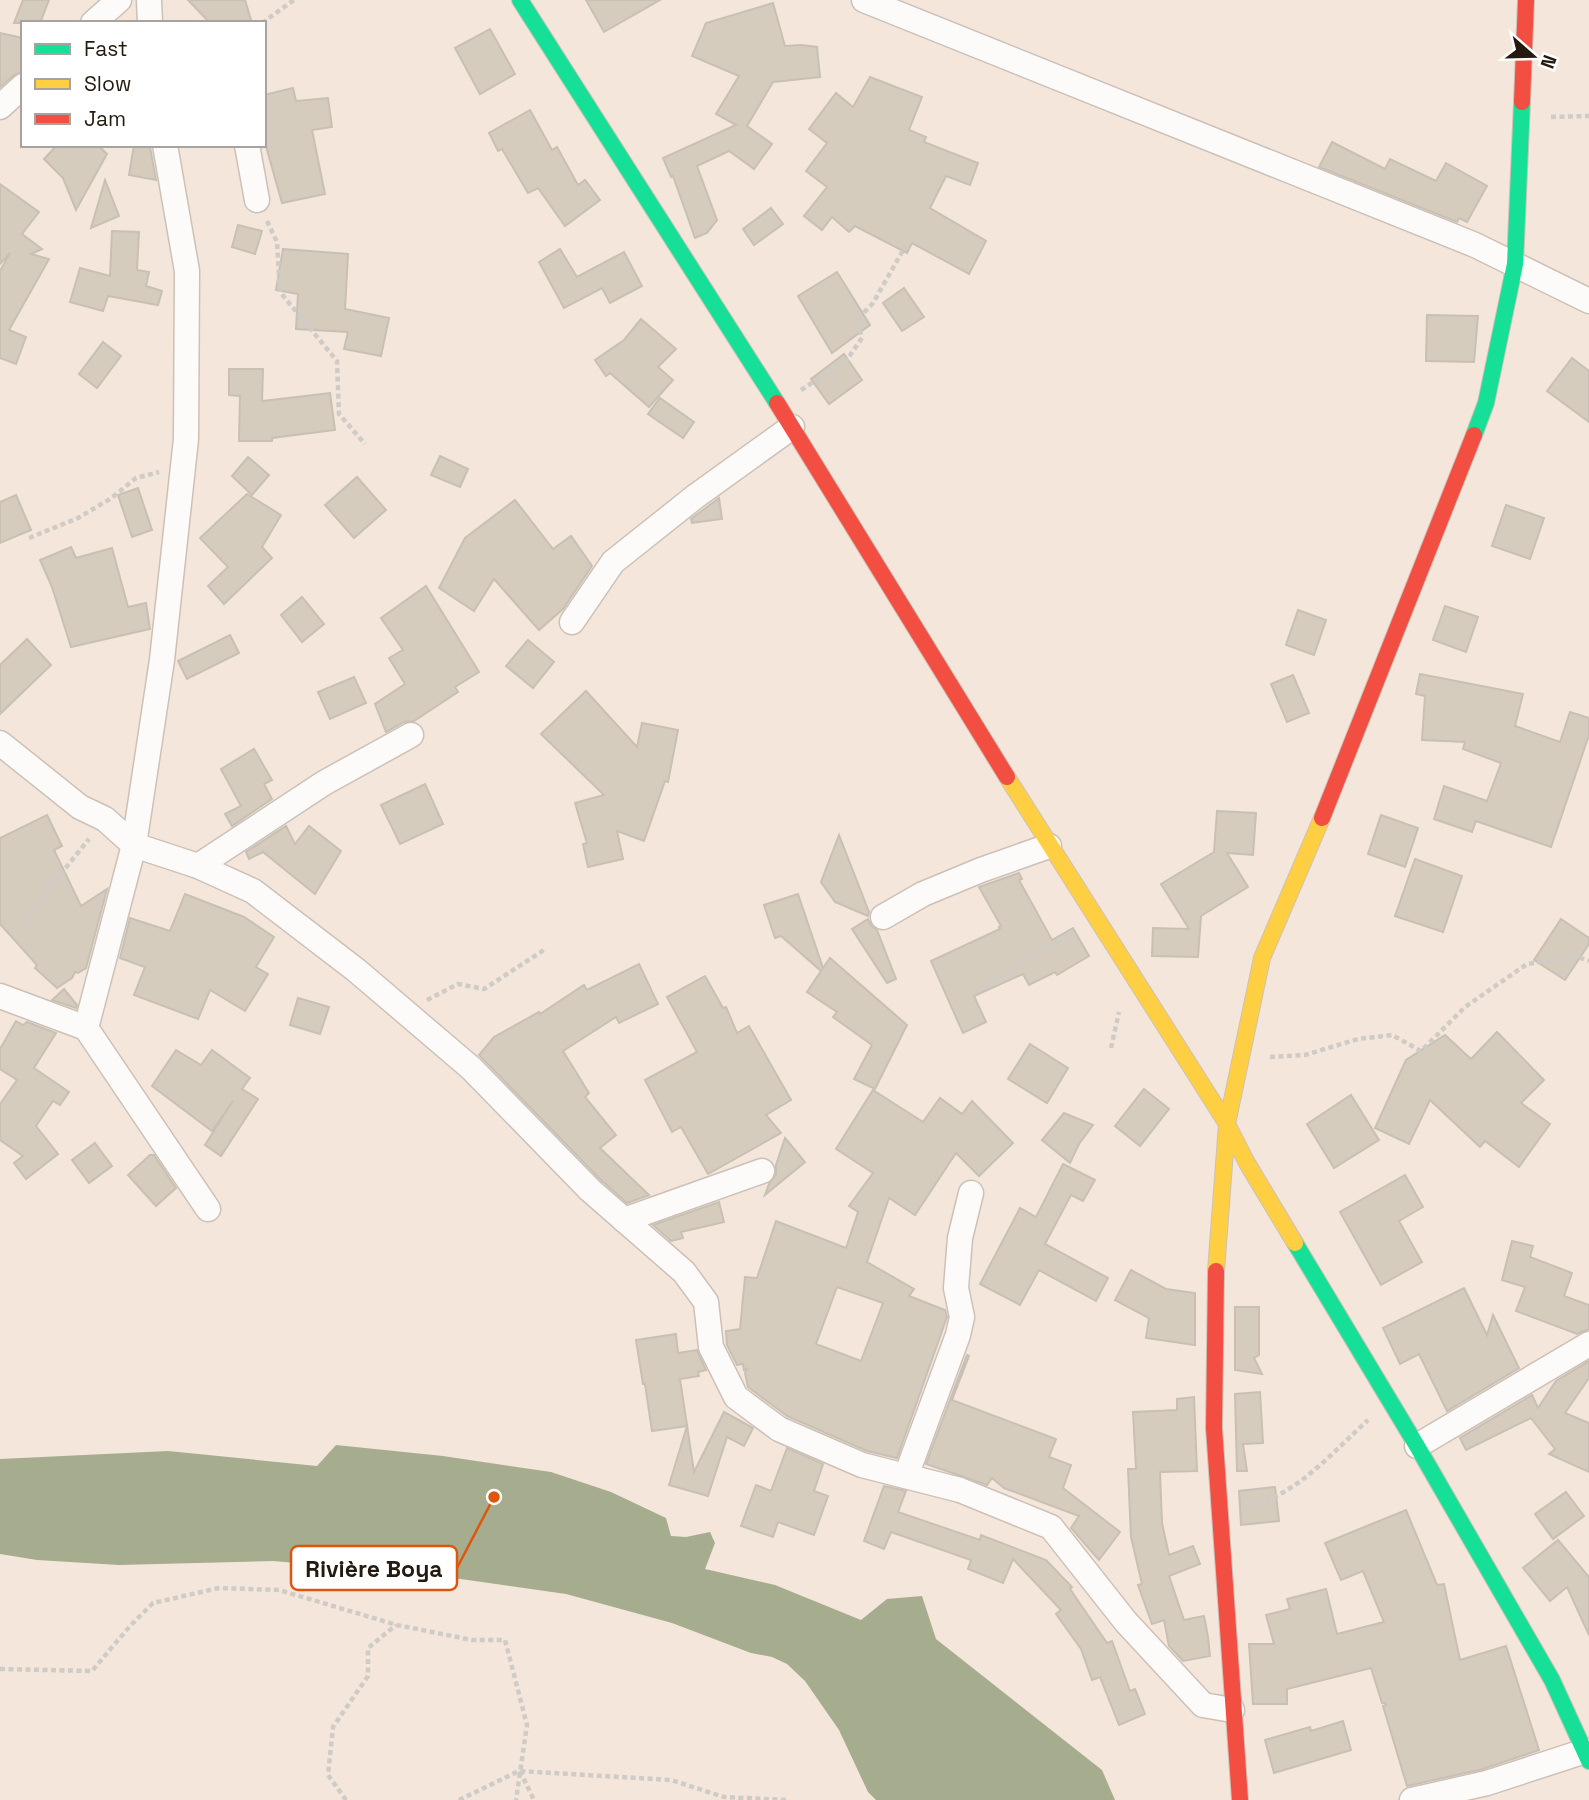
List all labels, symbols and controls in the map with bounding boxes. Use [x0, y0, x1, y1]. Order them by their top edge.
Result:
legend [21, 21, 266, 147]
north arrow [1498, 21, 1568, 91]
text: Fast [84, 35, 128, 62]
text: N [1535, 51, 1562, 72]
text: Slow [84, 70, 132, 97]
text: Jam [84, 105, 126, 132]
callout: Rivière Boya [291, 1546, 457, 1590]
text: Rivière Boya [305, 1554, 443, 1584]

